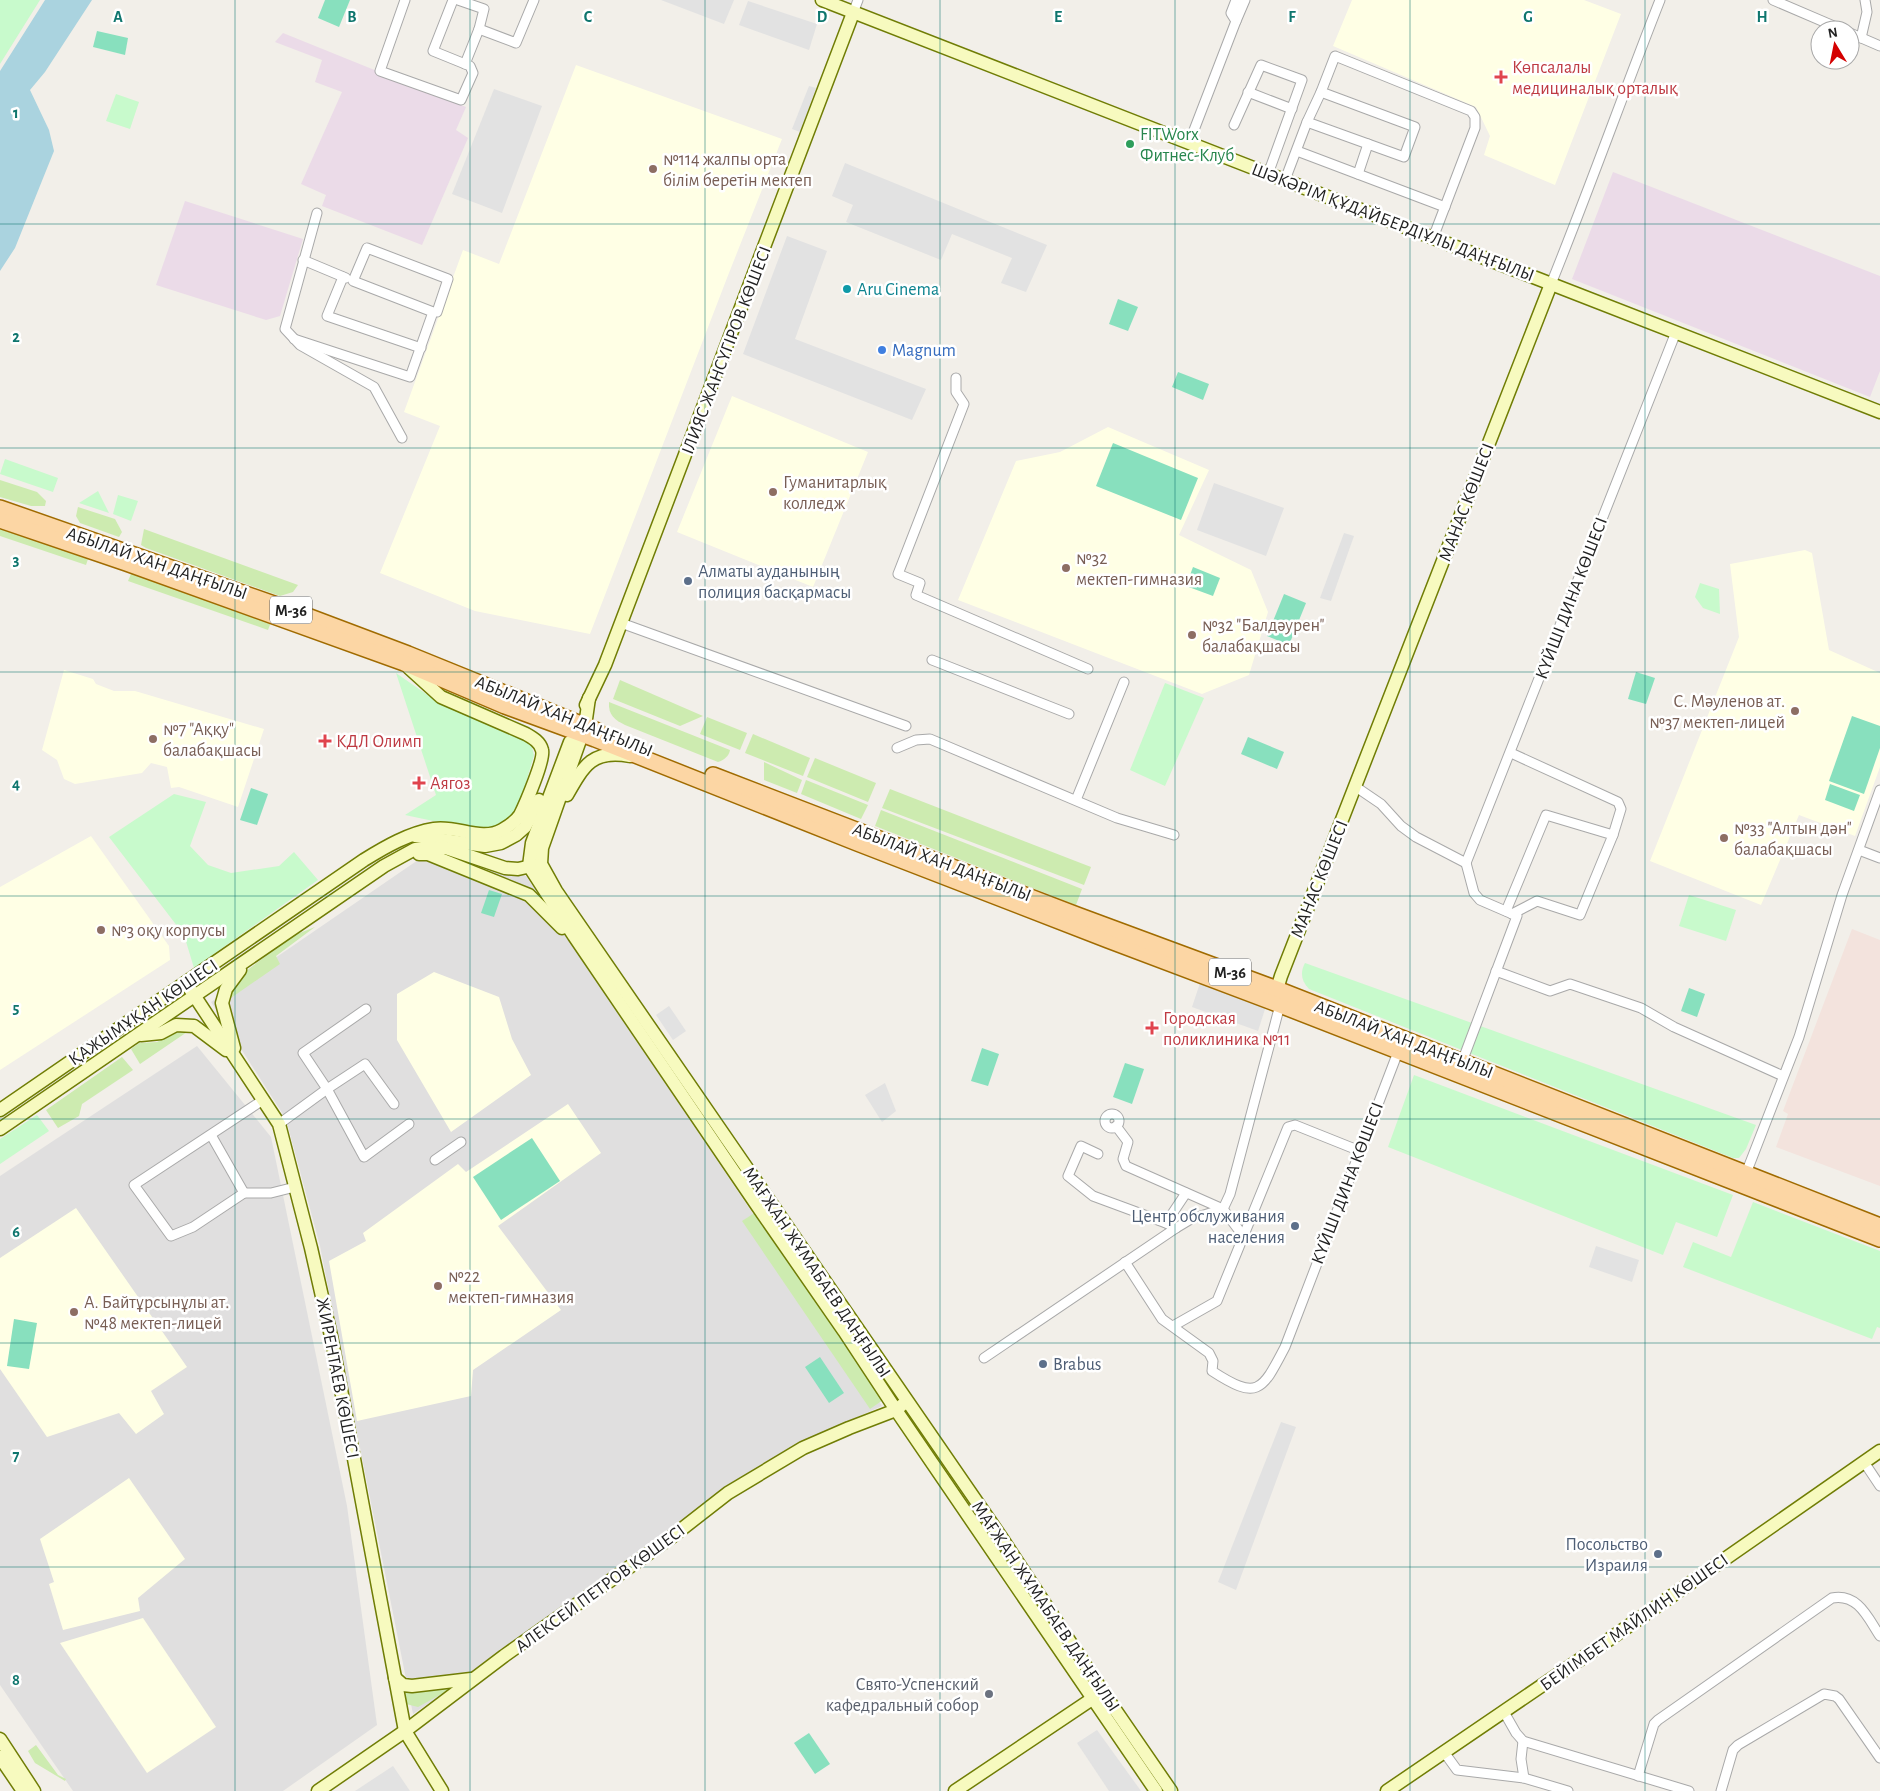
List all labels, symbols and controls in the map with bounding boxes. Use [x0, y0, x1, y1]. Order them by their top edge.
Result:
text: A [113, 9, 123, 25]
text: B [347, 9, 357, 25]
text: C [584, 9, 593, 25]
text: D [817, 9, 828, 25]
text: E [1054, 9, 1062, 25]
text: F [1288, 9, 1296, 25]
text: G [1523, 9, 1533, 25]
text: H [1756, 9, 1768, 25]
north arrow [1810, 20, 1860, 70]
text: N [1827, 25, 1839, 41]
place label: Көпсалалы медициналық орталық [1512, 59, 1678, 98]
marker: Көпсалалы медициналық орталық [1494, 70, 1508, 84]
text: 1 [13, 105, 19, 121]
place label: FITWorx Фитнес-Клуб [1140, 126, 1234, 165]
marker: FITWorx Фитнес-Клуб [1124, 138, 1136, 150]
place label: №114 жалпы орта білім беретін мектеп [663, 151, 812, 190]
street label: ШӘКӘРІМ ҚҰДАЙБЕРДІҰЛЫ ДАҢҒЫЛЫ [1249, 159, 1537, 285]
marker: №114 жалпы орта білім беретін мектеп [647, 163, 659, 175]
street label: ІЛИЯС ЖАНСҮГІРОВ КӨШЕСІ [679, 244, 775, 457]
place label: Aru Cinema [857, 281, 939, 299]
marker: Aru Cinema [841, 283, 853, 295]
text: 2 [12, 329, 20, 345]
place label: Magnum [892, 342, 956, 360]
marker: Magnum [876, 344, 888, 356]
street label: МАНАС КӨШЕСІ [1436, 441, 1498, 564]
place label: Гуманитарлық колледж [783, 474, 887, 513]
marker: Гуманитарлық колледж [767, 486, 779, 498]
street label: КҮЙШІ ДИНА КӨШЕСІ [1531, 514, 1611, 682]
street label: АБЫЛАЙ ХАН ДАҢҒЫЛЫ [64, 523, 250, 603]
place label: №32 мектеп-гимназия [1076, 550, 1202, 589]
text: 3 [13, 552, 20, 568]
marker: №32 мектеп-гимназия [1060, 562, 1072, 574]
place label: Алматы ауданының полиция басқармасы [698, 563, 851, 602]
marker: Алматы ауданының полиция басқармасы [682, 575, 694, 587]
road number: M-36 [270, 596, 312, 624]
place label: №32 "Балдәурен" балабақшасы [1202, 617, 1325, 656]
marker: №32 "Балдәурен" балабақшасы [1186, 629, 1198, 641]
street label: АБЫЛАЙ ХАН ДАҢҒЫЛЫ [472, 671, 656, 761]
place label: С. Мәуленов ат. №37 мектеп-лицей [1649, 693, 1785, 732]
marker: С. Мәуленов ат. №37 мектеп-лицей [1789, 705, 1801, 717]
place label: №7 "Аққу" балабақшасы [163, 721, 262, 760]
marker: №7 "Аққу" балабақшасы [147, 733, 159, 745]
place label: КДЛ Олимп [336, 733, 422, 751]
marker: КДЛ Олимп [318, 734, 332, 748]
place label: Аягоз [430, 775, 470, 793]
text: 4 [12, 776, 20, 792]
marker: Аягоз [412, 776, 426, 790]
street label: МАНАС КӨШЕСІ [1288, 818, 1352, 941]
street label: АБЫЛАЙ ХАН ДАҢҒЫЛЫ [850, 819, 1034, 905]
place label: №33 "Алтын дән" балабақшасы [1734, 820, 1852, 859]
marker: №33 "Алтын дән" балабақшасы [1718, 832, 1730, 844]
place label: №3 оқу корпусы [111, 922, 226, 940]
marker: №3 оқу корпусы [95, 924, 107, 936]
street label: ҚАЖЫМҰҚАН КӨШЕСІ [66, 956, 221, 1069]
road number: M-36 [1209, 959, 1251, 986]
street label: АБЫЛАЙ ХАН ДАҢҒЫЛЫ [1312, 996, 1496, 1082]
text: 5 [13, 1000, 20, 1016]
place label: Городская поликлиника №11 [1163, 1010, 1290, 1049]
marker: Городская поликлиника №11 [1145, 1021, 1159, 1035]
street label: КҮЙШІ ДИНА КӨШЕСІ [1307, 1099, 1387, 1267]
street label: МАҒЖАН ЖҰМАБАЕВ ДАҢҒЫЛЫ [739, 1164, 894, 1381]
place label: Центр обслуживания населения [1131, 1207, 1285, 1247]
marker: Центр обслуживания населения [1289, 1220, 1301, 1232]
text: 6 [12, 1224, 20, 1240]
place label: №22 мектеп-гимназия [448, 1268, 574, 1307]
marker: №22 мектеп-гимназия [432, 1280, 444, 1292]
place label: А. Байтұрсынұлы ат. №48 мектеп-лицей [84, 1294, 229, 1333]
street label: ЖИРЕНТАЕВ КӨШЕСІ [313, 1296, 361, 1460]
marker: А. Байтұрсынұлы ат. №48 мектеп-лицей [68, 1306, 80, 1318]
place label: Brabus [1053, 1356, 1102, 1374]
marker: Brabus [1037, 1358, 1049, 1370]
text: 7 [13, 1448, 20, 1464]
street label: МАҒЖАН ЖҰМАБАЕВ ДАҢҒЫЛЫ [968, 1498, 1123, 1715]
street label: АЛЕКСЕЙ ПЕТРОВ КӨШЕСІ [511, 1520, 689, 1656]
place label: Посольство Израиля [1565, 1536, 1648, 1575]
marker: Посольство Израиля [1652, 1548, 1664, 1560]
street label: БЕЙІМБЕТ МАЙЛИН КӨШЕСІ [1536, 1549, 1732, 1695]
text: 8 [12, 1672, 20, 1688]
place label: Свято-Успенский кафедральный собор [826, 1676, 979, 1715]
marker: Свято-Успенский кафедральный собор [983, 1688, 995, 1700]

